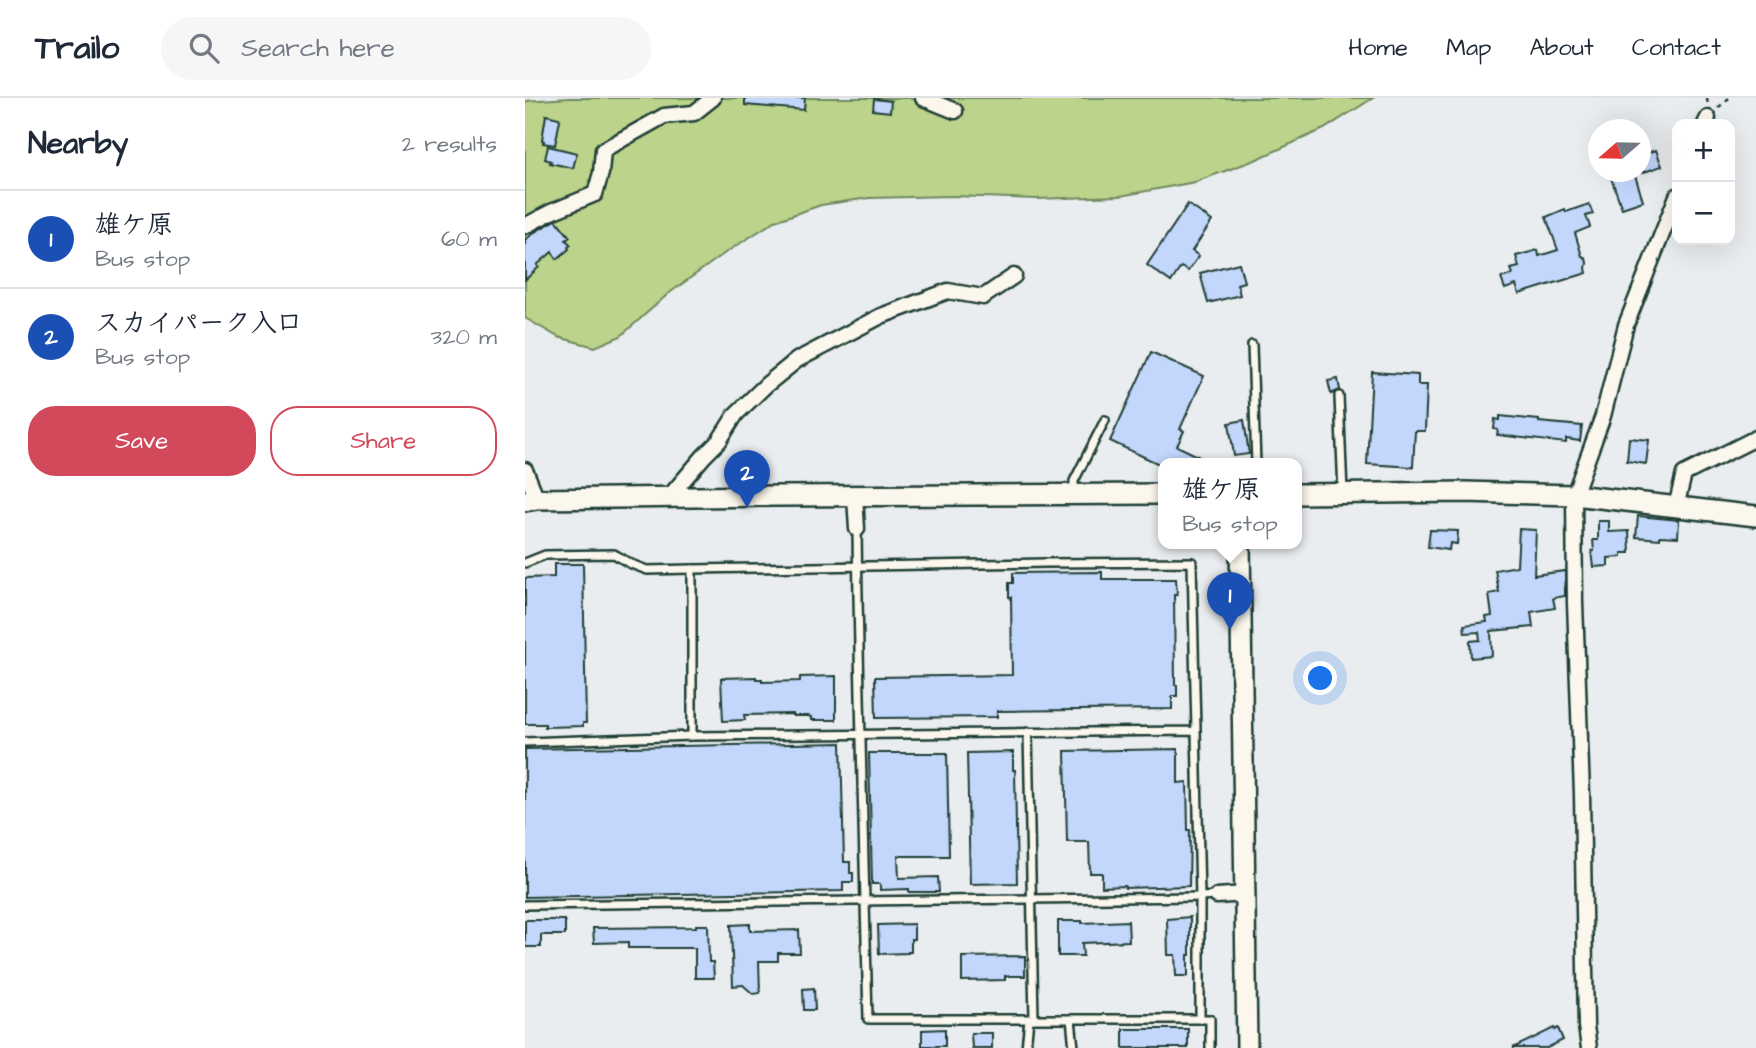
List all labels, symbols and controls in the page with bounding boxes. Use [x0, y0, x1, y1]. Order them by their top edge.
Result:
search box [161, 17, 651, 80]
text: Trailo [35, 25, 119, 71]
icon: search [185, 29, 223, 67]
text: Search here [241, 30, 395, 66]
text: Home [1348, 31, 1408, 65]
text: Map [1446, 31, 1491, 65]
text: About [1529, 31, 1594, 65]
text: Contact [1632, 31, 1721, 65]
north arrow [1588, 119, 1651, 182]
map controls [1672, 119, 1735, 245]
button: + [1672, 119, 1735, 182]
text: Nearby [28, 123, 128, 165]
text: 2 results [402, 128, 497, 160]
button: − [1672, 182, 1735, 245]
text: 雄ケ原 [95, 207, 173, 243]
text: 1 [50, 223, 52, 255]
text: 60 m [441, 223, 497, 255]
text: Bus stop [95, 243, 190, 275]
text: スカイパーク入口 [95, 305, 302, 341]
text: 2 [44, 321, 58, 353]
text: 320 m [431, 321, 497, 353]
text: Bus stop [95, 341, 190, 373]
button: Save [28, 406, 256, 476]
button: Share [270, 406, 497, 476]
pin: 2 [724, 450, 770, 508]
popup [1158, 458, 1302, 549]
text: 雄ケ原 [1182, 472, 1260, 508]
text: Bus stop [1182, 508, 1278, 540]
pin: 1 [1207, 572, 1253, 630]
your location [1303, 661, 1337, 695]

